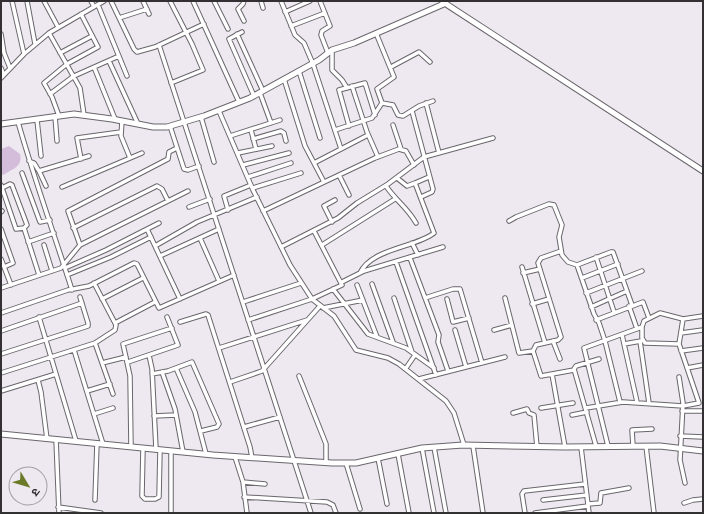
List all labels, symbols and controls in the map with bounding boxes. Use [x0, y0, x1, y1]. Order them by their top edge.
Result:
north arrow [8, 466, 48, 506]
text: उ [28, 485, 43, 499]

